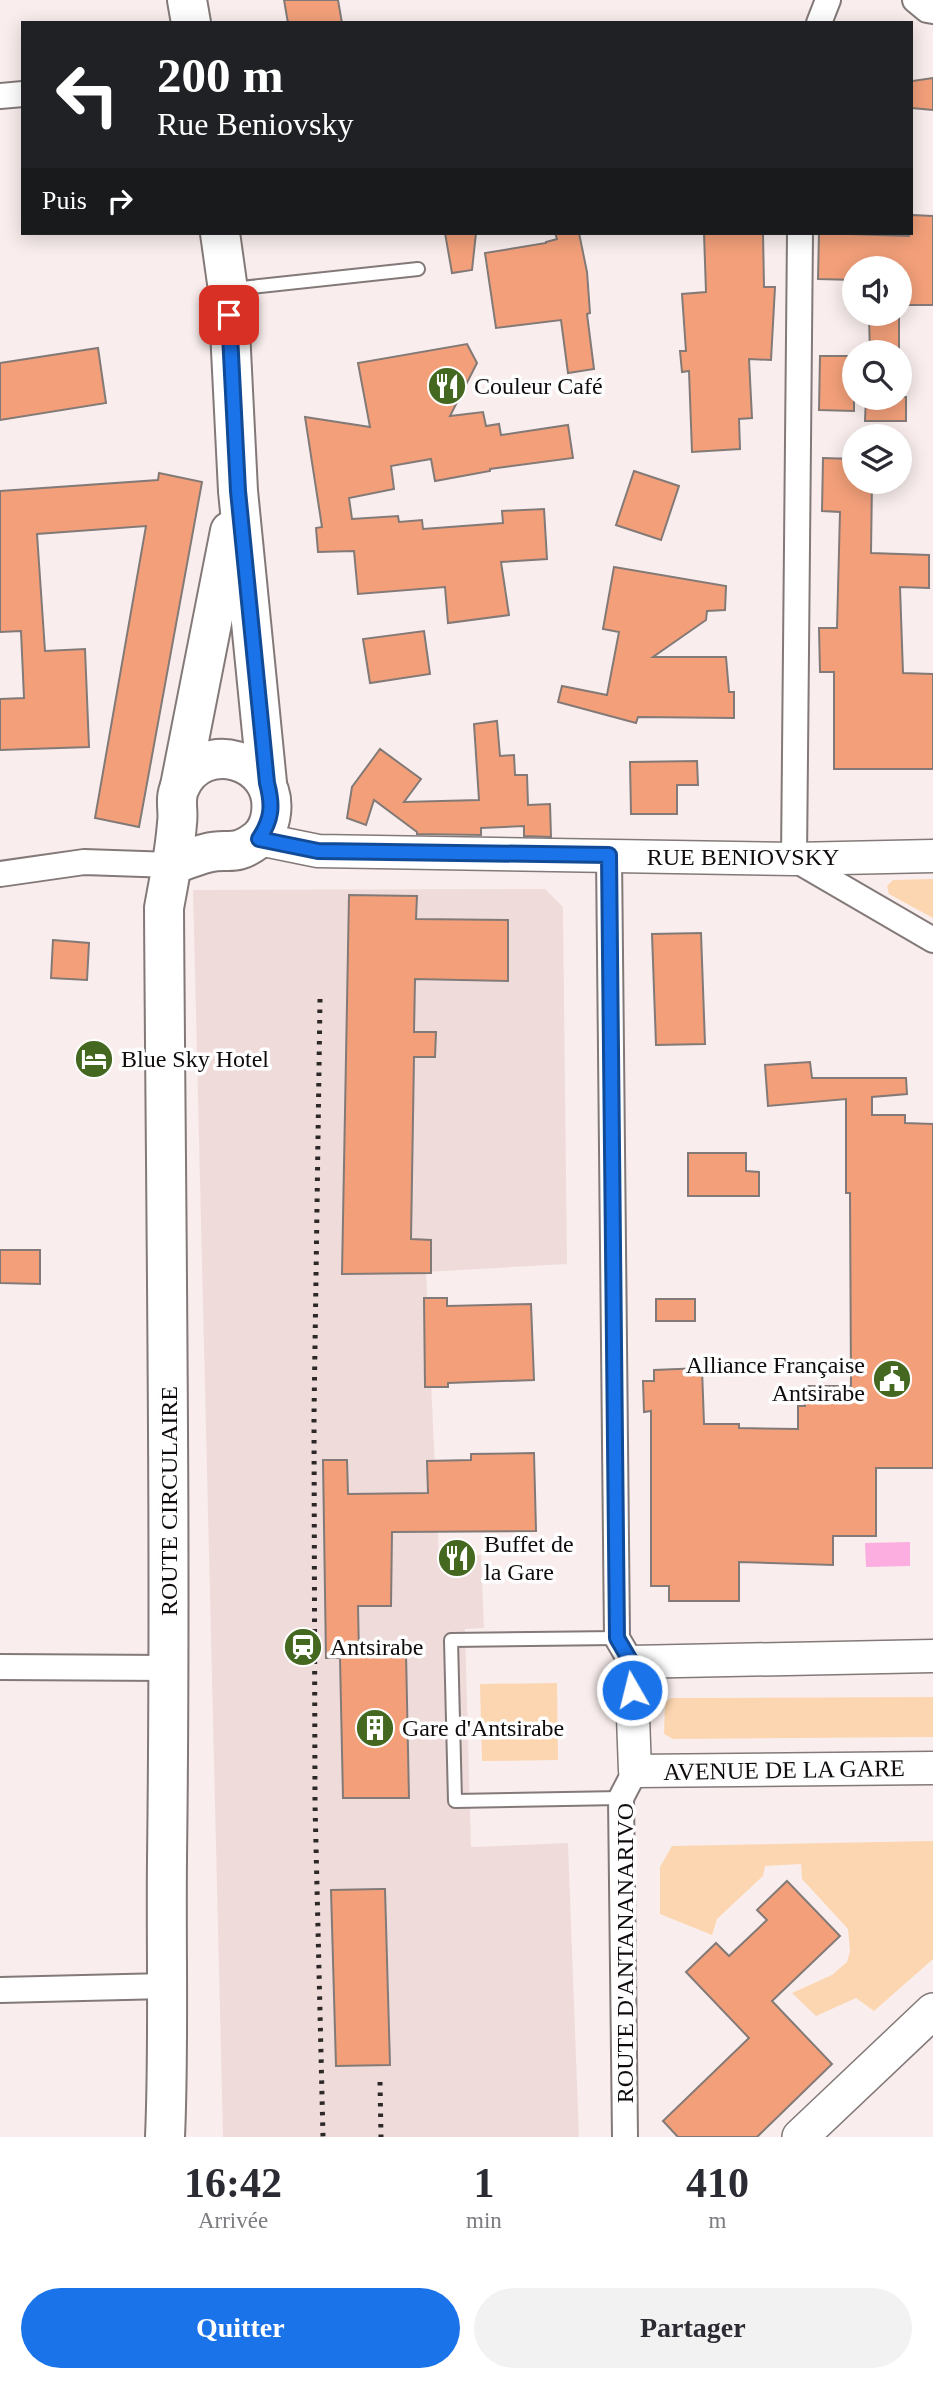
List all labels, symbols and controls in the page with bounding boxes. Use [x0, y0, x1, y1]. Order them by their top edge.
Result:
text: 200 m [157, 48, 284, 103]
icon: left [42, 49, 133, 140]
text: Rue Beniovsky [157, 106, 353, 142]
icon: right [101, 182, 139, 220]
text: Puis [42, 186, 87, 215]
map controls [842, 256, 912, 494]
button: sound [842, 256, 912, 326]
pin [199, 285, 259, 345]
icon: arrive [210, 296, 248, 334]
button: search [842, 340, 912, 410]
restaurant icon: Couleur Café [426, 365, 468, 407]
place label: Couleur Café [474, 373, 603, 399]
button: layers [842, 424, 912, 494]
street label: RUE BENIOVSKY [647, 844, 839, 870]
hotel icon: Blue Sky Hotel [73, 1038, 115, 1080]
place label: Blue Sky Hotel [121, 1046, 269, 1072]
place label: Alliance Française Antsirabe [686, 1352, 865, 1406]
public building icon: Alliance Française Antsirabe [871, 1358, 913, 1400]
street label: ROUTE CIRCULAIRE [156, 1386, 182, 1616]
place label: Buffet de la Gare [484, 1531, 574, 1585]
restaurant icon: Buffet de la Gare [436, 1537, 478, 1579]
station icon: Antsirabe [282, 1626, 324, 1668]
place label: Antsirabe [330, 1634, 423, 1660]
position arrow [595, 1653, 669, 1727]
building icon: Gare d'Antsirabe [354, 1707, 396, 1749]
place label: Gare d'Antsirabe [402, 1715, 564, 1741]
street label: AVENUE DE LA GARE [663, 1755, 905, 1785]
street label: ROUTE D'ANTANANARIVO [612, 1803, 638, 2103]
text: 16:42 [184, 2160, 282, 2206]
text: 1 [473, 2160, 494, 2206]
text: 410 [686, 2160, 749, 2206]
text: Arrivée [198, 2208, 268, 2233]
text: min [466, 2208, 502, 2233]
text: m [708, 2208, 726, 2233]
button: Quitter [21, 2288, 460, 2368]
button: Partager [474, 2288, 912, 2368]

